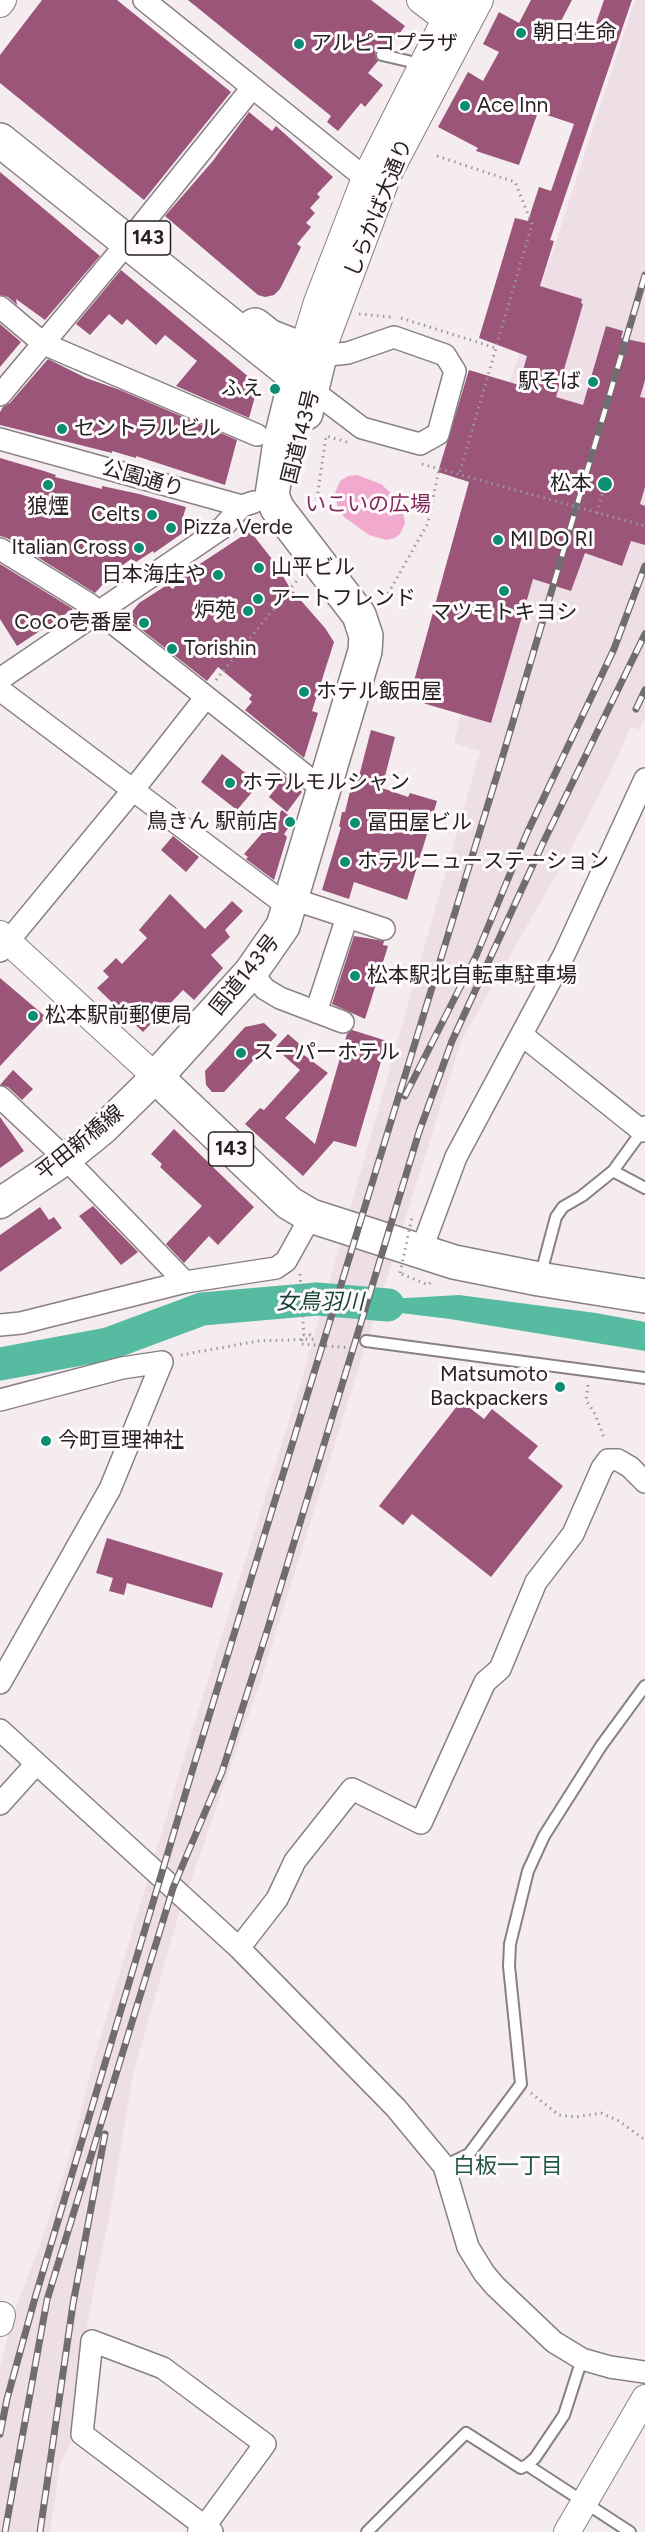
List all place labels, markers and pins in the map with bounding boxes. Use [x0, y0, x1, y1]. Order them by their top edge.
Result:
place label: 朝日生命 [533, 20, 617, 46]
marker: 朝日生命 [514, 26, 528, 40]
place label: アルピコプラザ [311, 31, 458, 57]
marker: アルピコプラザ [292, 37, 306, 51]
place label: Ace Inn [477, 93, 548, 119]
marker: Ace Inn [458, 99, 472, 113]
place label: 駅そば [518, 369, 581, 395]
marker: 駅そば [586, 375, 600, 389]
place label: ふえ [221, 376, 263, 402]
marker: ふえ [268, 382, 282, 396]
place label: セントラルビル [74, 416, 221, 442]
marker: セントラルビル [55, 422, 69, 436]
place label: 松本 [550, 471, 592, 497]
marker: 松本 [596, 475, 614, 493]
marker: 狼煙 [41, 478, 55, 492]
place label: 狼煙 [27, 494, 69, 520]
place label: Celts [91, 502, 140, 528]
marker: Celts [145, 508, 159, 522]
place label: Pizza Verde [183, 515, 293, 541]
marker: Pizza Verde [164, 521, 178, 535]
place label: MI DO RI [510, 527, 593, 553]
marker: MI DO RI [491, 533, 505, 547]
place label: Italian Cross [12, 535, 127, 561]
marker: Italian Cross [132, 541, 146, 555]
place label: 山平ビル [271, 555, 355, 581]
marker: 山平ビル [252, 561, 266, 575]
place label: 日本海庄や [101, 562, 206, 588]
marker: 日本海庄や [211, 568, 225, 582]
marker: マツモトキヨシ [497, 584, 511, 598]
place label: アートフレンド [270, 586, 416, 612]
marker: アートフレンド [251, 592, 265, 606]
place label: 炉苑 [194, 598, 236, 624]
place label: マツモトキヨシ [431, 600, 577, 626]
marker: 炉苑 [241, 604, 255, 618]
place label: CoCo壱番屋 [14, 610, 132, 636]
marker: CoCo壱番屋 [137, 616, 151, 630]
place label: Torishin [184, 636, 257, 662]
marker: Torishin [165, 642, 179, 656]
place label: ホテル飯田屋 [316, 679, 442, 705]
marker: ホテル飯田屋 [297, 685, 311, 699]
place label: ホテルモルシャン [242, 770, 410, 796]
marker: ホテルモルシャン [223, 776, 237, 790]
place label: 鳥きん 駅前店 [147, 809, 278, 835]
place label: 冨田屋ビル [367, 810, 472, 836]
marker: 鳥きん 駅前店 [283, 815, 297, 829]
marker: 冨田屋ビル [348, 816, 362, 830]
place label: ホテルニューステーション [357, 849, 609, 875]
marker: ホテルニューステーション [338, 855, 352, 869]
place label: 松本駅北自転車駐車場 [367, 963, 577, 989]
marker: 松本駅北自転車駐車場 [348, 969, 362, 983]
place label: 松本駅前郵便局 [45, 1003, 192, 1029]
marker: 松本駅前郵便局 [26, 1009, 40, 1023]
place label: スーパーホテル [253, 1040, 400, 1066]
marker: スーパーホテル [234, 1046, 248, 1060]
place label: Matsumoto Backpackers [430, 1362, 548, 1412]
marker: Matsumoto Backpackers [553, 1380, 567, 1394]
place label: 今町亘理神社 [58, 1428, 184, 1454]
marker: 今町亘理神社 [39, 1434, 53, 1448]

